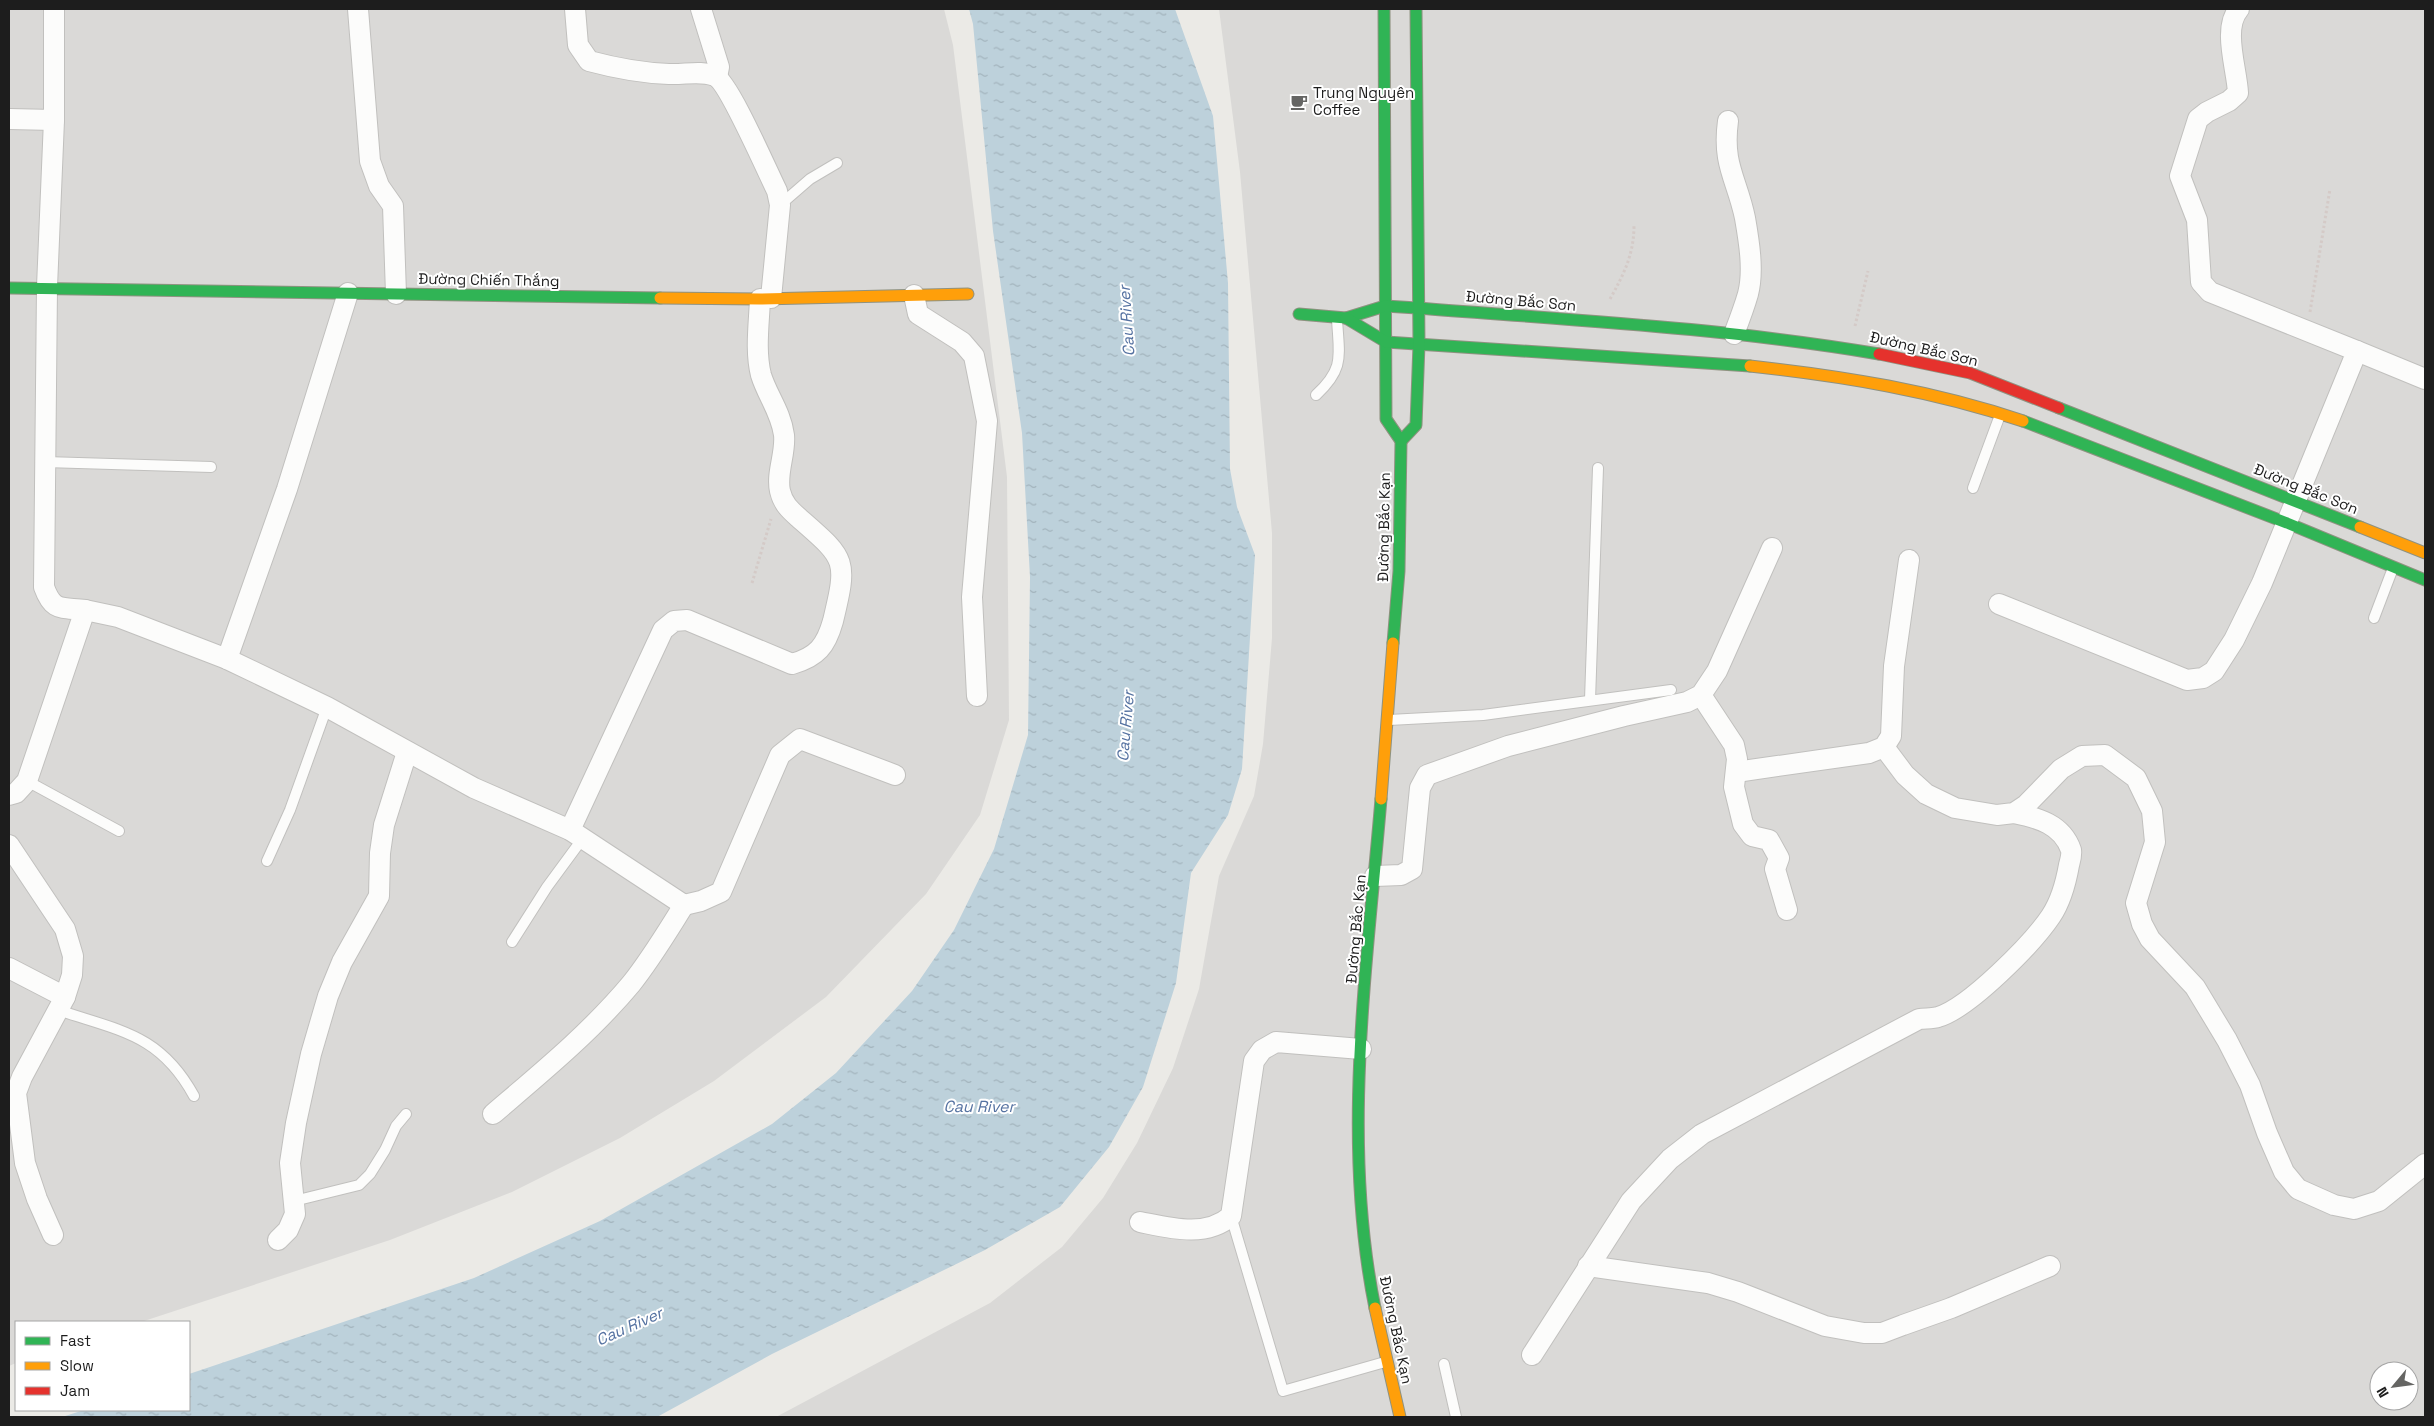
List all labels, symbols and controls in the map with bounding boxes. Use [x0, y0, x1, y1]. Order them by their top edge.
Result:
place label: Trung Nguyên Coffee [1313, 83, 1414, 119]
cafe icon: Trung Nguyên Coffee [1289, 92, 1309, 112]
street label: Đường Chiến Thắng [418, 269, 560, 290]
water label: Cau River [1113, 283, 1139, 357]
street label: Đường Bắc Sơn [1465, 286, 1577, 315]
street label: Đường Bắc Sơn [1868, 327, 1980, 370]
street label: Đường Bắc Sơn [2251, 459, 2361, 518]
street label: Đường Bắc Kạn [1373, 472, 1394, 582]
water label: Cau River [1112, 688, 1139, 762]
street label: Đường Bắc Kạn [1341, 873, 1370, 984]
water label: Cau River [944, 1096, 1016, 1117]
street label: Đường Bắc Kạn [1376, 1274, 1417, 1386]
water label: Cau River [593, 1302, 668, 1350]
legend [15, 1321, 190, 1411]
text: Fast [60, 1331, 91, 1350]
text: Slow [60, 1356, 94, 1375]
north arrow [2369, 1361, 2419, 1411]
text: Jam [60, 1381, 90, 1400]
text: N [2372, 1384, 2393, 1401]

